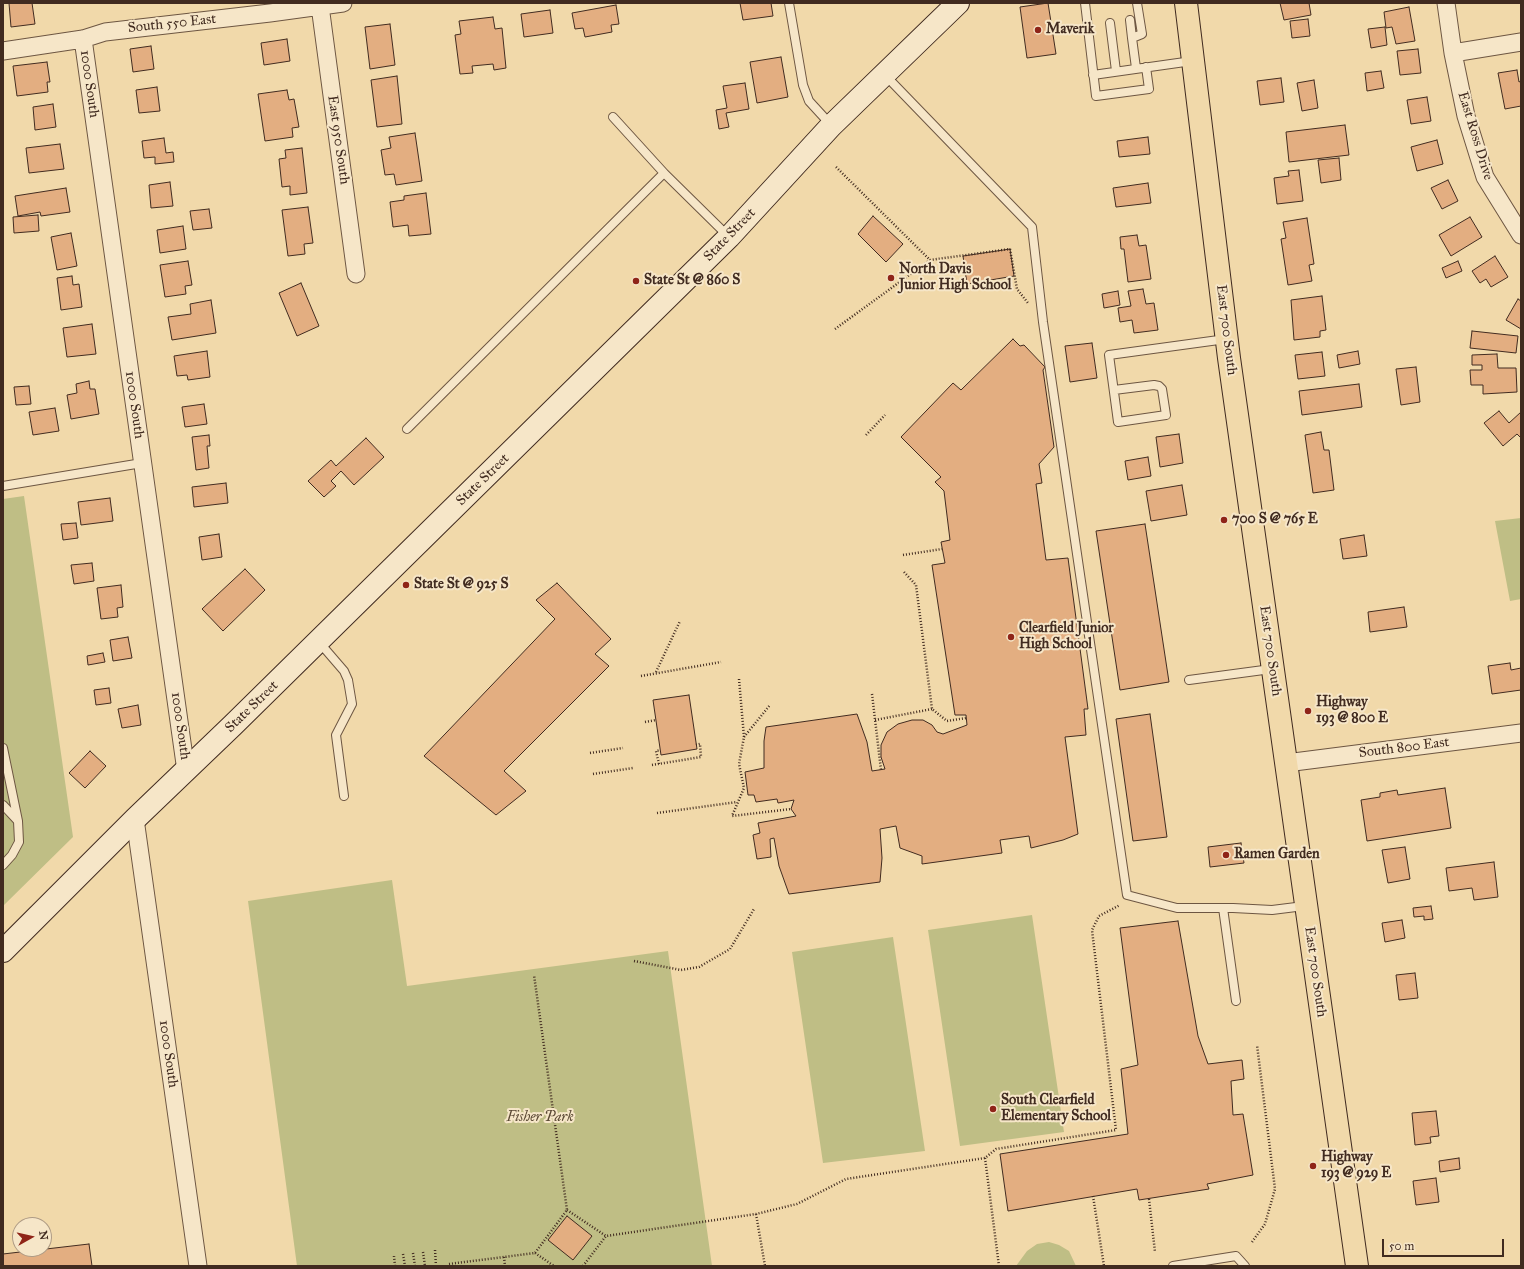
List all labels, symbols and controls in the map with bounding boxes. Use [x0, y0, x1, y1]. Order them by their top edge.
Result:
street label: South 550 East [127, 11, 217, 37]
place label: Maverik [1046, 22, 1094, 38]
marker: Maverik [1033, 25, 1043, 35]
street label: 1000 South [76, 49, 102, 119]
street label: East Ross Drive [1454, 90, 1496, 182]
street label: East 950 South [323, 94, 353, 186]
street label: State Street [701, 205, 759, 265]
place label: North Davis Junior High School [899, 262, 1012, 294]
place label: State St @ 860 S [644, 273, 740, 289]
marker: North Davis Junior High School [886, 273, 896, 283]
marker: State St @ 860 S [631, 276, 641, 286]
street label: East 700 South [1212, 284, 1240, 376]
street label: 1000 South [121, 370, 147, 440]
street label: State Street [453, 451, 513, 509]
place label: 700 S @ 765 E [1232, 512, 1318, 528]
marker: 700 S @ 765 E [1219, 515, 1229, 525]
place label: State St @ 925 S [414, 577, 508, 593]
marker: State St @ 925 S [401, 580, 411, 590]
street label: East 700 South [1255, 605, 1285, 697]
place label: Clearfield Junior High School [1019, 621, 1114, 654]
marker: Clearfield Junior High School [1006, 632, 1016, 642]
street label: State Street [222, 678, 282, 736]
street label: 1000 South [167, 691, 193, 761]
place label: Highway 193 @ 800 E [1316, 695, 1388, 728]
marker: Highway 193 @ 800 E [1303, 706, 1313, 716]
street label: South 800 East [1358, 734, 1450, 762]
place label: Ramen Garden [1234, 847, 1320, 863]
marker: Ramen Garden [1221, 850, 1231, 860]
street label: East 700 South [1300, 926, 1330, 1018]
street label: 1000 South [155, 1019, 181, 1089]
place label: South Clearfield Elementary School [1001, 1093, 1111, 1126]
marker: South Clearfield Elementary School [988, 1104, 998, 1114]
park label: Fisher Park [507, 1110, 573, 1126]
place label: Highway 193 @ 929 E [1321, 1150, 1391, 1182]
marker: Highway 193 @ 929 E [1308, 1161, 1318, 1171]
north arrow [12, 1217, 52, 1257]
text: N [36, 1230, 50, 1241]
scale bar [1384, 1231, 1506, 1257]
text: 50 m [1389, 1239, 1414, 1253]

